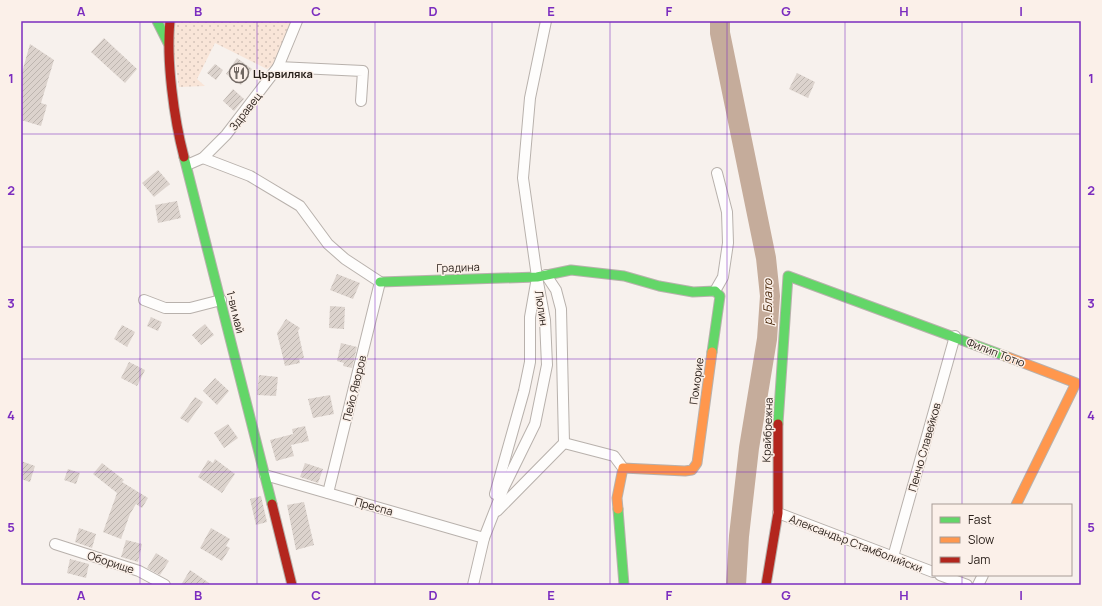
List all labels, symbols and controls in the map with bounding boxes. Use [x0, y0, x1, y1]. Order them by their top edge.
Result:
text: A [77, 2, 86, 20]
text: B [194, 2, 202, 20]
text: C [311, 2, 321, 20]
text: D [428, 2, 438, 20]
text: E [547, 2, 555, 20]
text: F [666, 2, 673, 20]
text: G [781, 2, 791, 20]
text: H [899, 2, 909, 20]
text: I [1019, 2, 1023, 20]
restaurant icon: Цървиляка [228, 62, 250, 84]
place label: Цървиляка [253, 66, 313, 81]
text: 1 [8, 69, 14, 87]
text: 1 [1088, 69, 1094, 87]
street label: Здравец [225, 89, 265, 133]
text: 2 [7, 181, 15, 199]
text: 2 [1087, 181, 1095, 199]
street label: Градина [436, 259, 480, 275]
water label: р. Блато [759, 278, 776, 325]
street label: 1-ви май [223, 289, 249, 335]
street label: Люлин [532, 289, 552, 327]
text: 3 [7, 294, 15, 312]
text: 3 [1087, 294, 1095, 312]
street label: Филип Тотю [965, 334, 1028, 370]
street label: Пейо Яворов [339, 353, 369, 422]
street label: Поморие [685, 356, 707, 406]
street label: Крайбрежна [758, 397, 776, 463]
street label: Пенчо Славейков [904, 401, 944, 493]
text: 4 [7, 406, 15, 424]
text: 4 [1087, 406, 1095, 424]
street label: Преспа [353, 493, 395, 519]
legend [932, 504, 1072, 576]
street label: Александър Стамболийски [787, 511, 925, 575]
text: Fast [968, 511, 992, 528]
text: 5 [7, 518, 15, 536]
text: 5 [1087, 518, 1095, 536]
text: Slow [968, 531, 994, 548]
street label: Оборище [86, 547, 137, 577]
text: Jam [968, 551, 990, 568]
text: A [77, 586, 86, 604]
text: B [194, 586, 202, 604]
text: C [311, 586, 321, 604]
text: D [428, 586, 438, 604]
text: E [547, 586, 555, 604]
text: F [666, 586, 673, 604]
text: G [781, 586, 791, 604]
text: H [899, 586, 909, 604]
text: I [1019, 586, 1023, 604]

